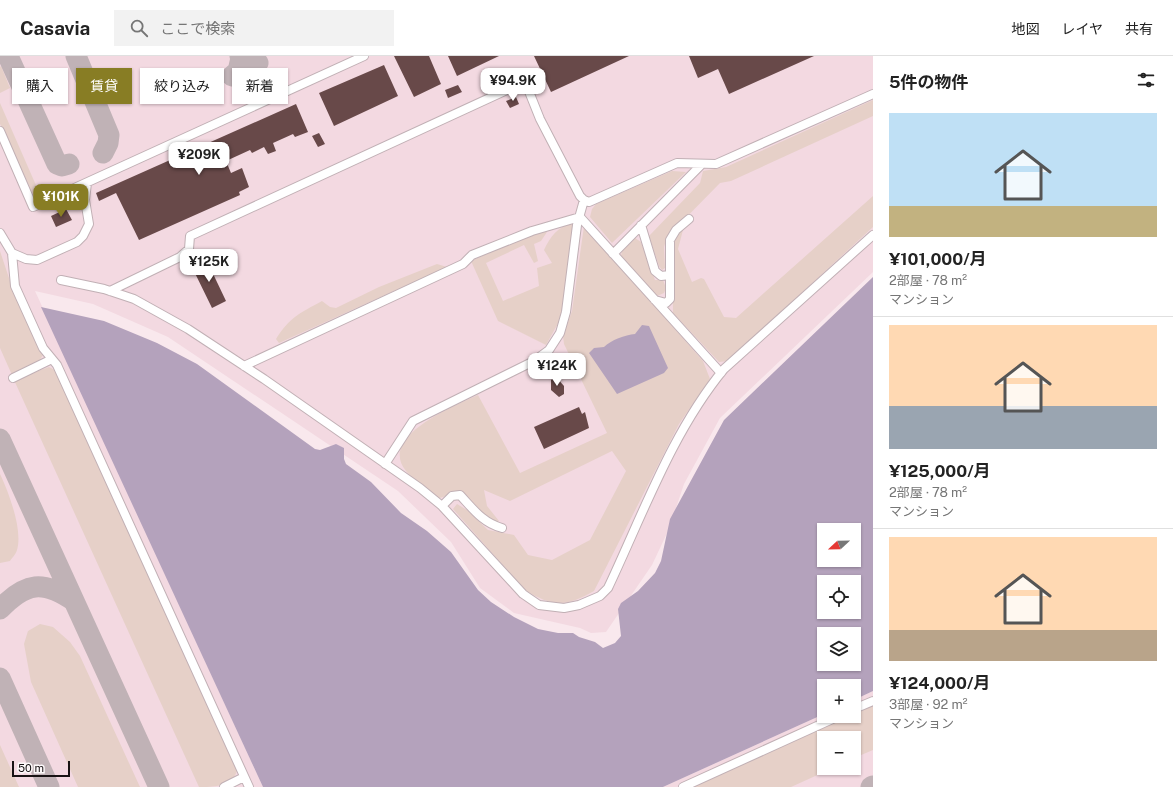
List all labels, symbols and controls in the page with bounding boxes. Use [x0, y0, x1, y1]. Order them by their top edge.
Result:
search box [114, 10, 394, 46]
text: Casavia [20, 17, 90, 39]
icon: search [128, 17, 150, 39]
text: ここで検索 [160, 20, 235, 37]
text: 地図 [1011, 21, 1039, 37]
text: レイヤ [1061, 21, 1103, 37]
text: 共有 [1125, 21, 1153, 37]
chip: 購入 [12, 68, 68, 104]
chip: 賃貸 [76, 68, 132, 104]
chip: 絞り込み [140, 68, 224, 104]
chip: 新着 [232, 68, 288, 104]
pin: ¥94.9K [480, 68, 546, 102]
icon: filters [1135, 69, 1157, 91]
text: 5件の物件 [889, 72, 968, 92]
text: ¥94.9K [489, 73, 537, 88]
icon: home [987, 139, 1059, 211]
pin: ¥209K [171, 142, 227, 176]
text: ¥209K [177, 147, 221, 162]
pin: ¥101K [33, 184, 89, 218]
text: ¥101K [42, 189, 80, 204]
pin: ¥125K [181, 249, 237, 283]
text: ¥101,000/月 [889, 249, 987, 269]
text: ¥125K [189, 254, 229, 269]
text: 2部屋 · 78 m² [889, 273, 967, 288]
text: マンション [889, 292, 954, 307]
icon: home [987, 351, 1059, 423]
pin: ¥124K [529, 353, 585, 387]
text: ¥124K [537, 358, 577, 373]
text: ¥125,000/月 [889, 461, 991, 481]
text: 2部屋 · 78 m² [889, 485, 967, 500]
text: マンション [889, 504, 954, 519]
north arrow [817, 523, 861, 567]
map controls [817, 523, 861, 775]
icon: home [987, 563, 1059, 635]
button: locate [817, 575, 861, 619]
button: layers [817, 627, 861, 671]
text: ¥124,000/月 [889, 673, 990, 693]
button: + [817, 679, 861, 723]
text: 3部屋 · 92 m² [889, 697, 967, 712]
text: マンション [889, 716, 954, 731]
button: − [817, 731, 861, 775]
scale bar [12, 759, 70, 778]
text: 50 m [18, 762, 44, 774]

